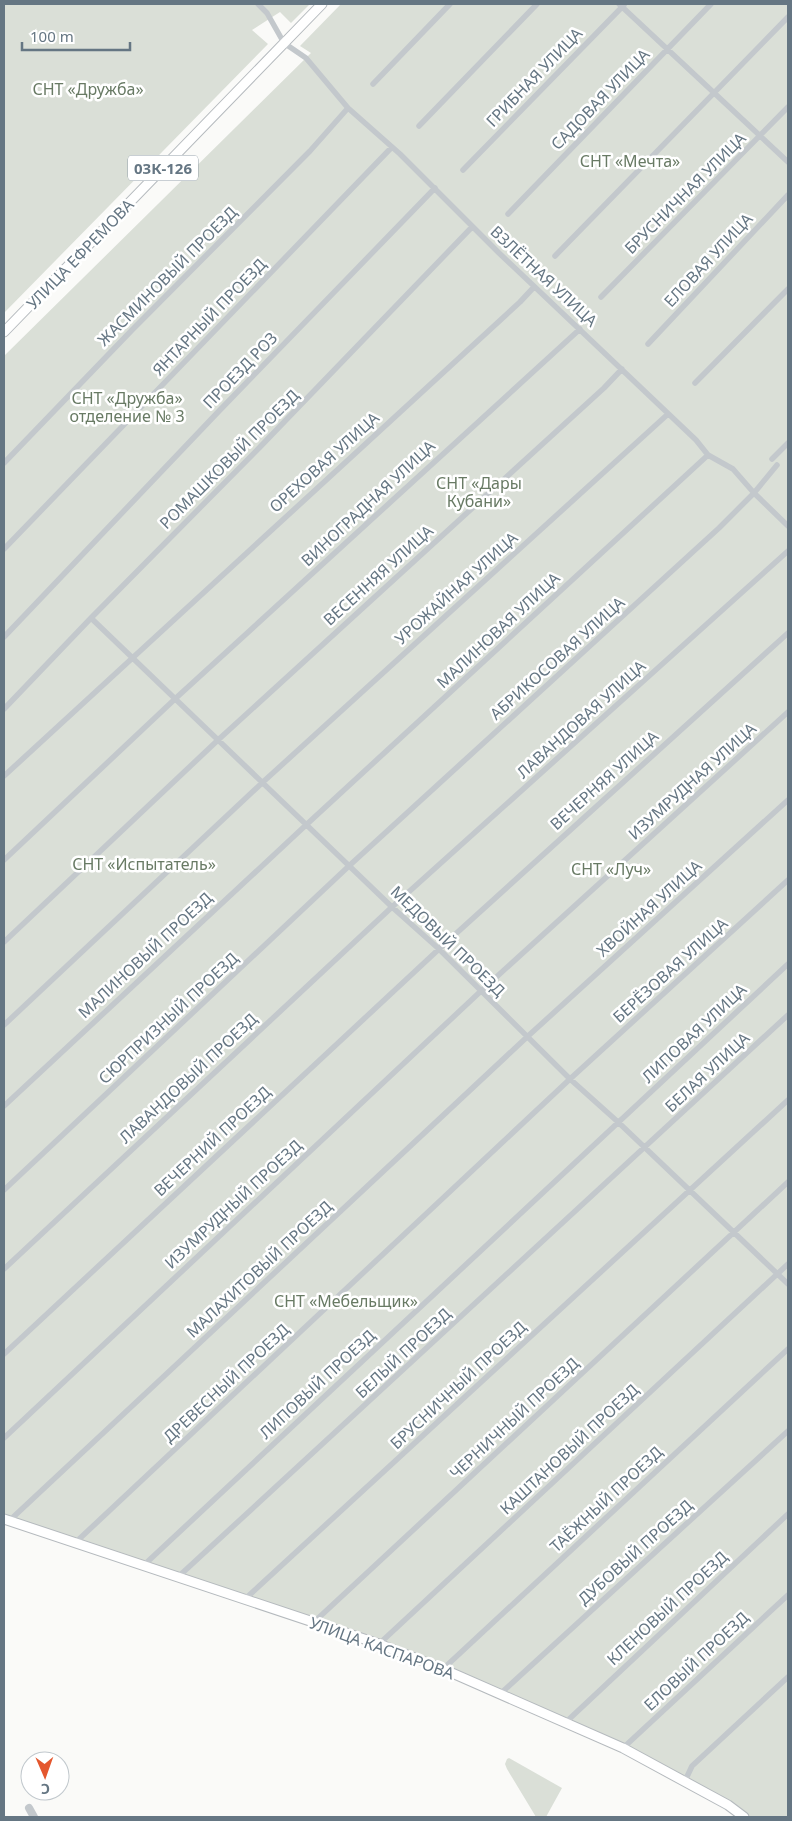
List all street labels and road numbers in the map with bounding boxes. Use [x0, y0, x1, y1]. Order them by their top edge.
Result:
street label: ГРИБНАЯ УЛИЦА [481, 22, 588, 131]
street label: САДОВАЯ УЛИЦА [546, 43, 655, 154]
street label: БРУСНИЧНАЯ УЛИЦА [619, 127, 751, 259]
road number: 03К-126 [128, 156, 198, 180]
street label: УЛИЦА ЕФРЕМОВА [21, 193, 139, 314]
street label: ЖАСМИНОВЫЙ ПРОЕЗД [92, 201, 242, 351]
street label: ЕЛОВАЯ УЛИЦА [659, 208, 758, 312]
street label: ВЗЛЁТНАЯ УЛИЦА [486, 221, 603, 332]
street label: ЯНТАРНЫЙ ПРОЕЗД [147, 253, 271, 380]
street label: ПРОЕЗД РОЗ [198, 327, 282, 413]
street label: РОМАШКОВЫЙ ПРОЕЗД [155, 384, 304, 533]
street label: ОРЕХОВАЯ УЛИЦА [264, 406, 384, 517]
street label: ВИНОГРАДНАЯ УЛИЦА [296, 435, 440, 571]
street label: ВЕСЕННЯЯ УЛИЦА [318, 519, 438, 630]
street label: УРОЖАЙНАЯ УЛИЦА [390, 526, 523, 649]
street label: МАЛИНОВАЯ УЛИЦА [432, 567, 565, 693]
street label: АБРИКОСОВАЯ УЛИЦА [485, 591, 630, 725]
street label: ЛАВАНДОВАЯ УЛИЦА [512, 655, 651, 783]
street label: ИЗУМРУДНАЯ УЛИЦА [623, 717, 761, 844]
street label: ВЕЧЕРНЯЯ УЛИЦА [545, 725, 664, 835]
street label: ХВОЙНАЯ УЛИЦА [592, 854, 707, 961]
street label: МЕДОВЫЙ ПРОЕЗД [386, 881, 510, 1002]
street label: МАЛИНОВЫЙ ПРОЕЗД [73, 887, 217, 1023]
street label: БЕРЁЗОВАЯ УЛИЦА [608, 912, 733, 1027]
street label: СЮРПРИЗНЫЙ ПРОЕЗД [93, 947, 243, 1089]
street label: ЛИПОВАЯ УЛИЦА [637, 978, 752, 1087]
street label: ЛАВАНДОВЫЙ ПРОЕЗД [114, 1008, 262, 1148]
street label: БЕЛАЯ УЛИЦА [660, 1027, 755, 1117]
street label: ВЕЧЕРНИЙ ПРОЕЗД [149, 1081, 275, 1201]
street label: ИЗУМРУДНЫЙ ПРОЕЗД [160, 1134, 307, 1273]
street label: МАЛАХИТОВЫЙ ПРОЕЗД [181, 1195, 337, 1343]
street label: БЕЛЫЙ ПРОЕЗД [350, 1303, 456, 1403]
street label: БРУСНИЧНЫЙ ПРОЕЗД [385, 1316, 531, 1454]
street label: ДРЕВЕСНЫЙ ПРОЕЗД [158, 1319, 294, 1447]
street label: ЛИПОВЫЙ ПРОЕЗД [254, 1324, 380, 1443]
street label: ЧЕРНИЧНЫЙ ПРОЕЗД [445, 1352, 584, 1484]
street label: КАШТАНОВЫЙ ПРОЕЗД [495, 1379, 643, 1519]
street label: ТАЁЖНЫЙ ПРОЕЗД [545, 1441, 667, 1557]
street label: ДУБОВЫЙ ПРОЕЗД [573, 1494, 697, 1609]
street label: КЛЕНОВЫЙ ПРОЕЗД [602, 1546, 732, 1670]
street label: ЕЛОВЫЙ ПРОЕЗД [639, 1606, 753, 1715]
street label: УЛИЦА КАСПАРОВА [307, 1612, 458, 1685]

